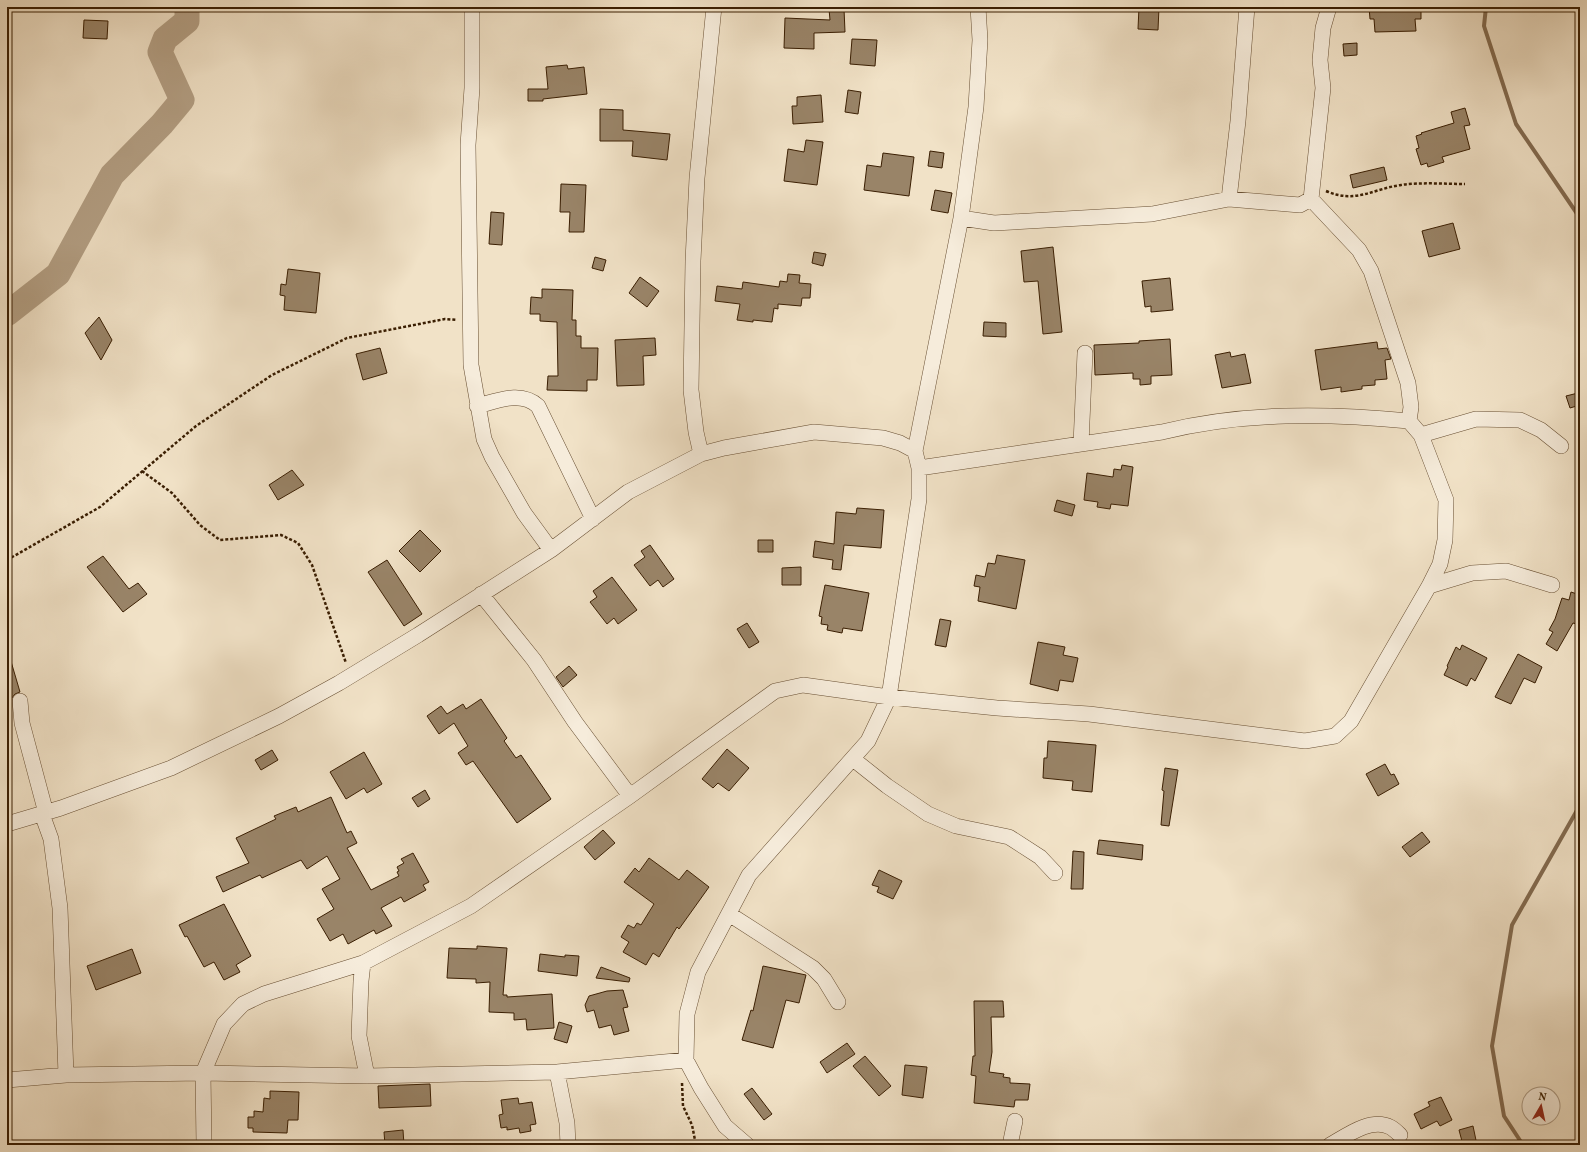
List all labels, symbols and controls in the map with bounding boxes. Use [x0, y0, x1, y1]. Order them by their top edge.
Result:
north arrow [1521, 1086, 1561, 1126]
text: N [1537, 1090, 1547, 1106]

